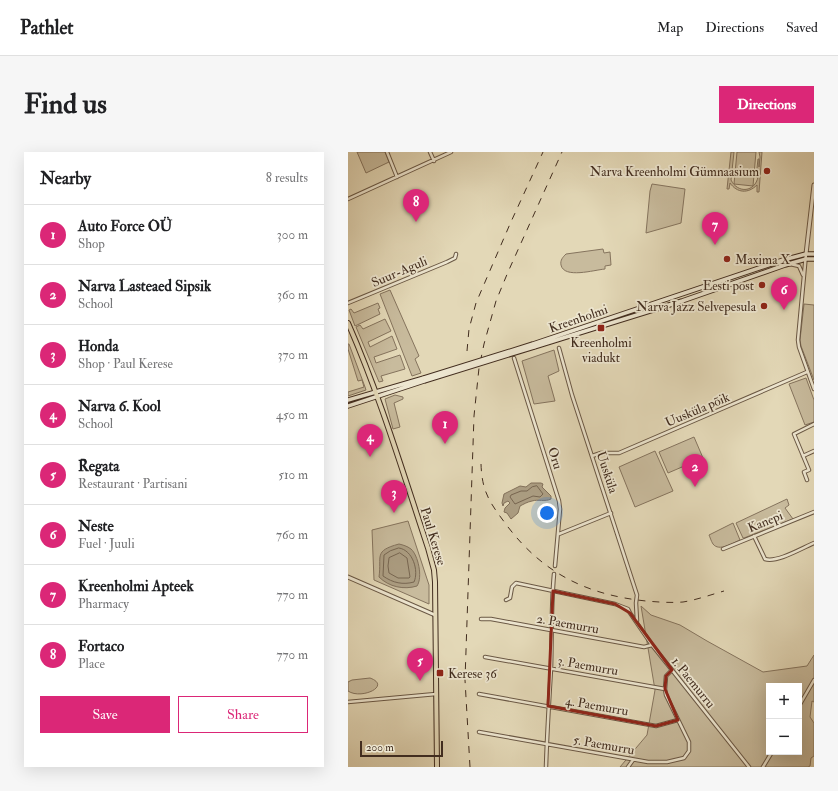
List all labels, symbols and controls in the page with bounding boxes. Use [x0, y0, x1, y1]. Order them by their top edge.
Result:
text: Pathlet [20, 16, 74, 40]
text: Map [657, 19, 683, 36]
text: Directions [705, 19, 764, 36]
text: Saved [786, 19, 818, 36]
button: Directions [719, 86, 814, 123]
text: Find us [24, 87, 107, 122]
place label: Narva Kreenholmi Gümnaasium [590, 164, 759, 180]
marker: Narva Kreenholmi Gümnaasium [762, 166, 772, 176]
text: Nearby [40, 168, 91, 189]
text: 8 results [266, 170, 308, 186]
pin: 8 [403, 189, 429, 222]
pin: 7 [702, 212, 728, 245]
text: Auto Force OÜ [78, 217, 172, 236]
text: 1 [51, 227, 55, 243]
text: 300 m [277, 227, 308, 243]
text: Shop [78, 236, 105, 252]
place label: Maxima X [735, 252, 790, 268]
street label: Suur-Aguli [369, 253, 430, 291]
marker: Maxima X [722, 254, 732, 264]
text: Narva Lasteaed Sipsik [78, 277, 211, 296]
pin: 6 [771, 277, 797, 310]
place label: Eesti post [703, 278, 754, 295]
marker: Eesti post [757, 280, 767, 290]
text: 2 [50, 287, 56, 303]
text: 360 m [277, 287, 308, 303]
text: School [78, 296, 113, 312]
place label: Narva Jazz Selvepesula [636, 299, 757, 316]
street label: Kreenholmi [547, 301, 610, 336]
marker: Narva Jazz Selvepesula [759, 301, 769, 311]
marker: Kreenholmi viadukt [596, 323, 606, 333]
place label: Kreenholmi viadukt [570, 335, 632, 366]
text: Honda [78, 337, 119, 356]
text: 3 [51, 347, 56, 363]
text: 370 m [278, 347, 308, 363]
text: Shop · Paul Kerese [78, 356, 173, 372]
street label: Uusküla põik [663, 389, 733, 432]
text: Narva 6. Kool [78, 397, 161, 416]
text: 4 [49, 407, 57, 423]
text: 450 m [276, 407, 308, 423]
pin: 1 [432, 411, 458, 444]
text: School [78, 416, 113, 432]
pin: 4 [357, 424, 383, 457]
street label: Oru [544, 445, 566, 471]
street label: Uusküla [593, 449, 622, 496]
pin: 2 [682, 454, 708, 487]
text: Regata [78, 457, 119, 476]
text: 5 [50, 467, 56, 483]
text: 510 m [278, 467, 308, 483]
text: Restaurant · Partisani [78, 476, 188, 492]
pin: 3 [381, 480, 407, 513]
your location [537, 503, 557, 523]
street label: Paul Kerese [417, 505, 450, 568]
street label: Kanepi [745, 507, 786, 537]
text: Neste [78, 517, 114, 536]
text: 6 [50, 527, 56, 543]
text: 760 m [276, 527, 308, 543]
text: Fuel · Juuli [78, 536, 135, 552]
text: Kreenholmi Apteek [78, 577, 194, 596]
text: 7 [50, 587, 56, 603]
text: 770 m [277, 587, 308, 603]
text: Pharmacy [78, 596, 129, 612]
street label: 2. Paemurru [535, 611, 601, 637]
text: Fortaco [78, 637, 124, 656]
text: 8 [50, 647, 56, 663]
text: 770 m [277, 647, 308, 663]
pin: 5 [407, 648, 433, 681]
street label: 3. Paemurru [556, 653, 620, 679]
street label: 1. Paemurru [668, 654, 719, 712]
text: Place [78, 656, 105, 672]
place label: Kerese 36 [448, 666, 498, 682]
marker: Kerese 36 [435, 668, 445, 678]
map controls [766, 683, 802, 755]
button: + [766, 683, 802, 719]
street label: 4. Paemurru [564, 693, 630, 719]
button: Save [40, 696, 170, 733]
button: Share [178, 696, 308, 733]
button: − [766, 719, 802, 755]
street label: 5. Paemurru [572, 732, 636, 758]
scale bar [360, 739, 443, 758]
text: 200 m [366, 741, 394, 754]

